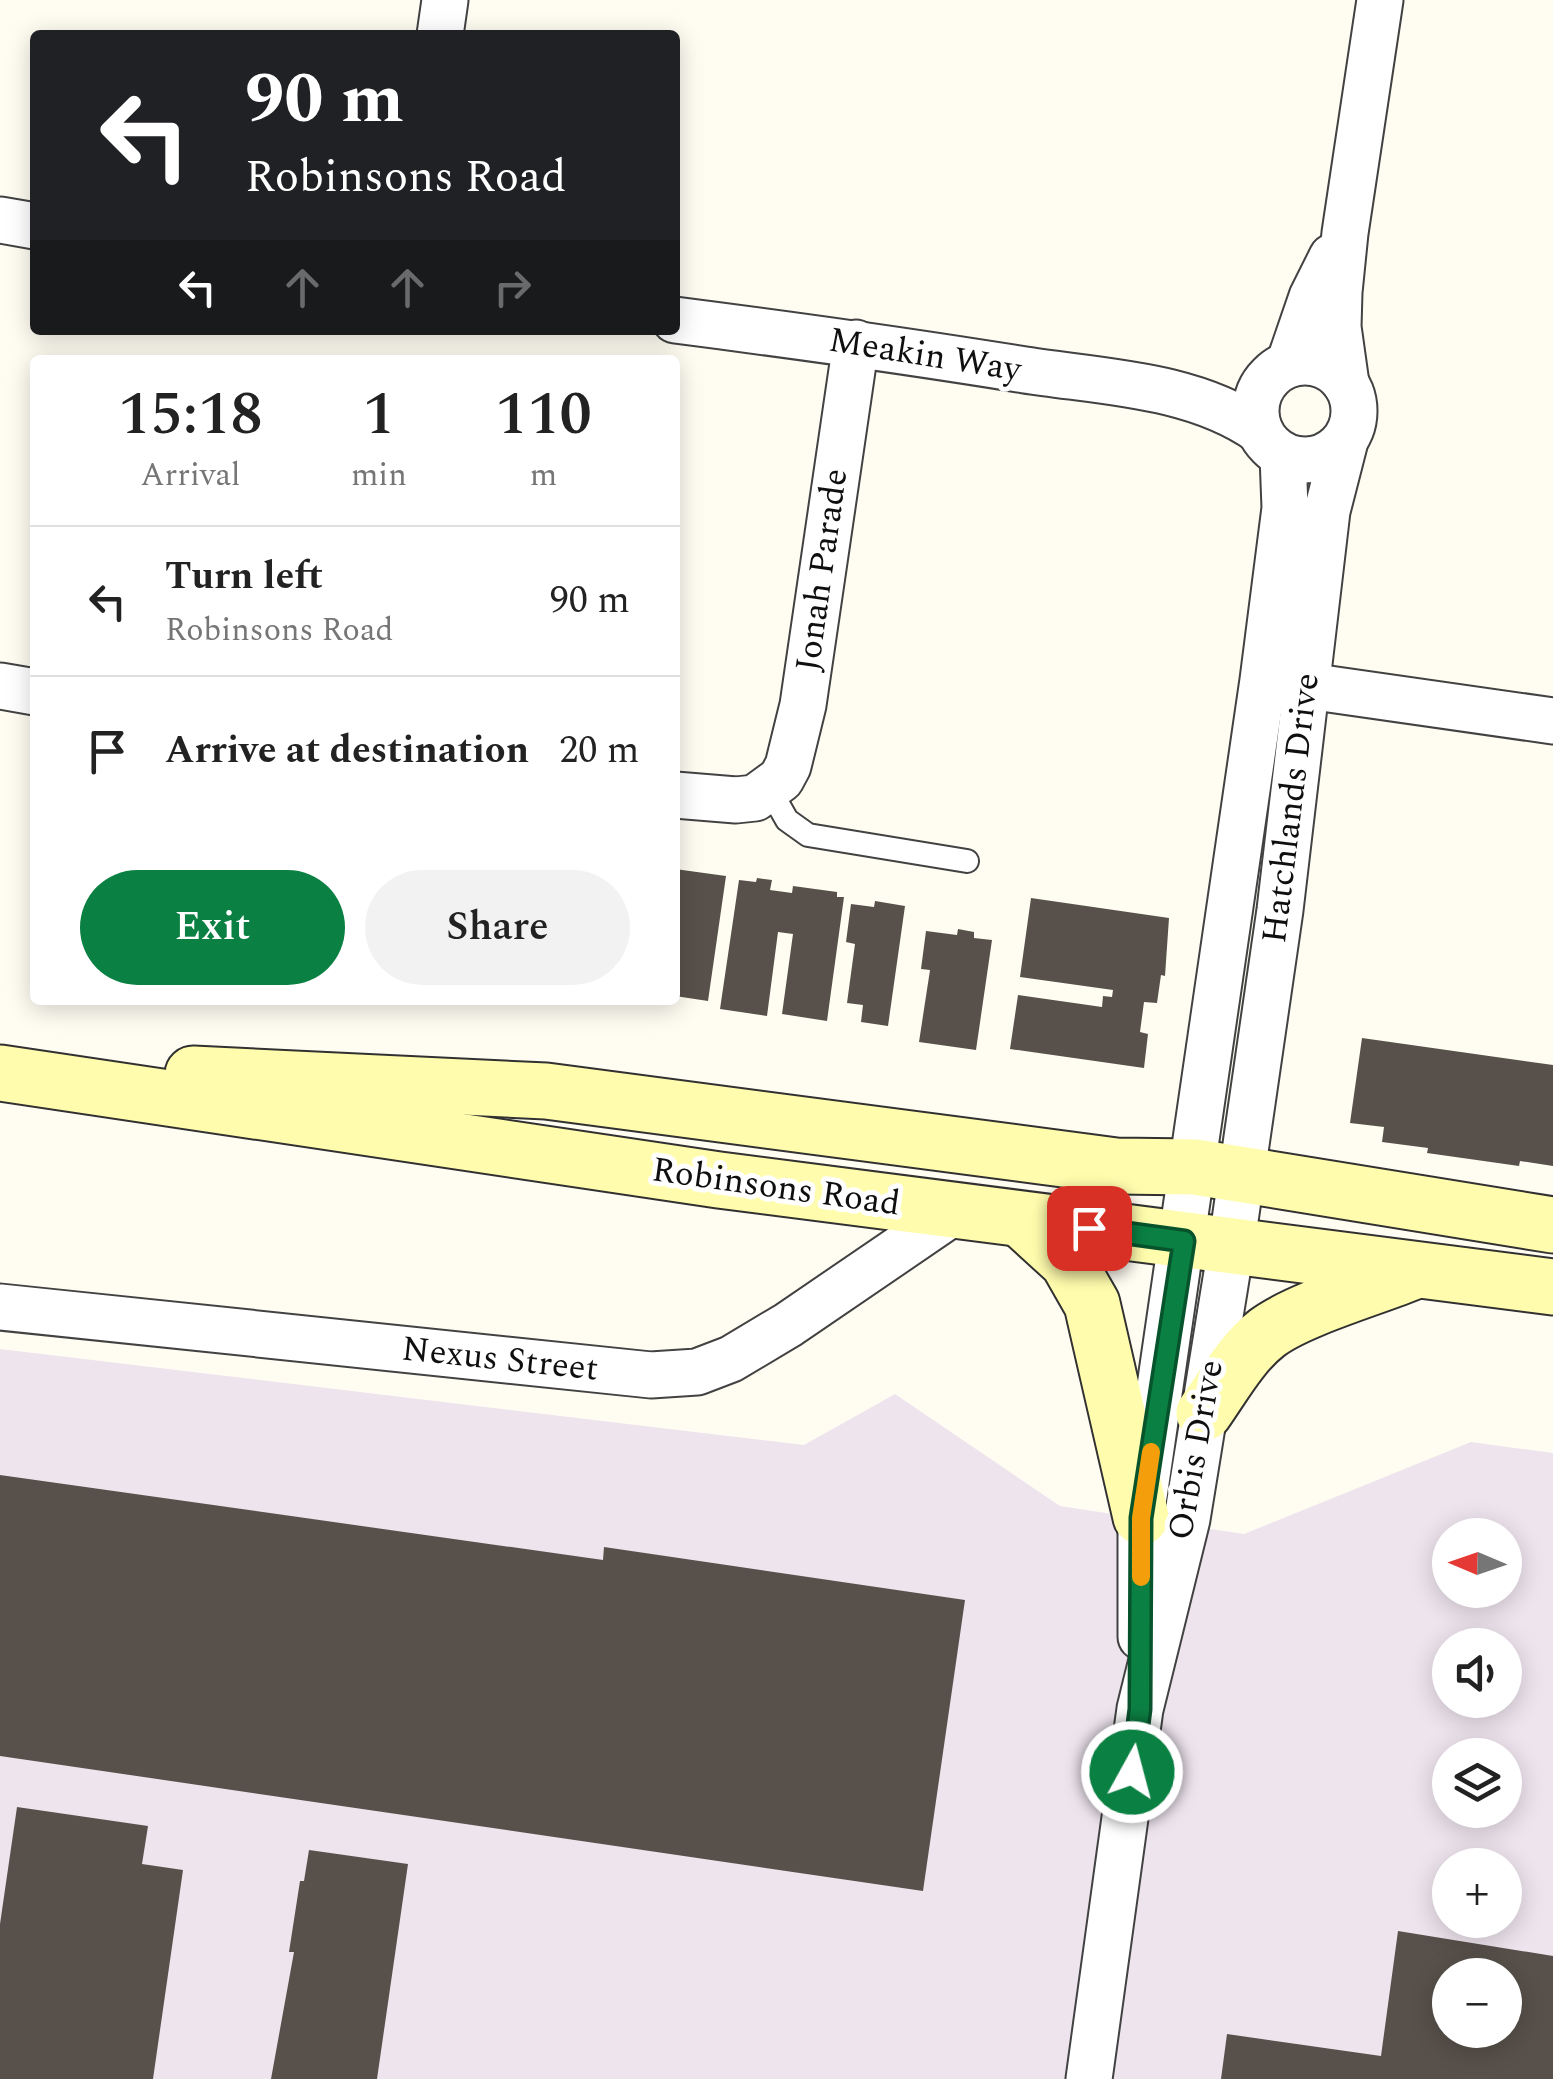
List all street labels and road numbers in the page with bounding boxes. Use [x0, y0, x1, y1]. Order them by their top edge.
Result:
street label: Meakin Way [825, 314, 1026, 397]
street label: Jonah Parade [782, 465, 862, 675]
street label: Hatchlands Drive [1248, 670, 1334, 946]
street label: Robinsons Road [649, 1143, 903, 1231]
street label: Nexus Street [399, 1322, 601, 1396]
street label: Orbis Drive [1154, 1356, 1238, 1544]

